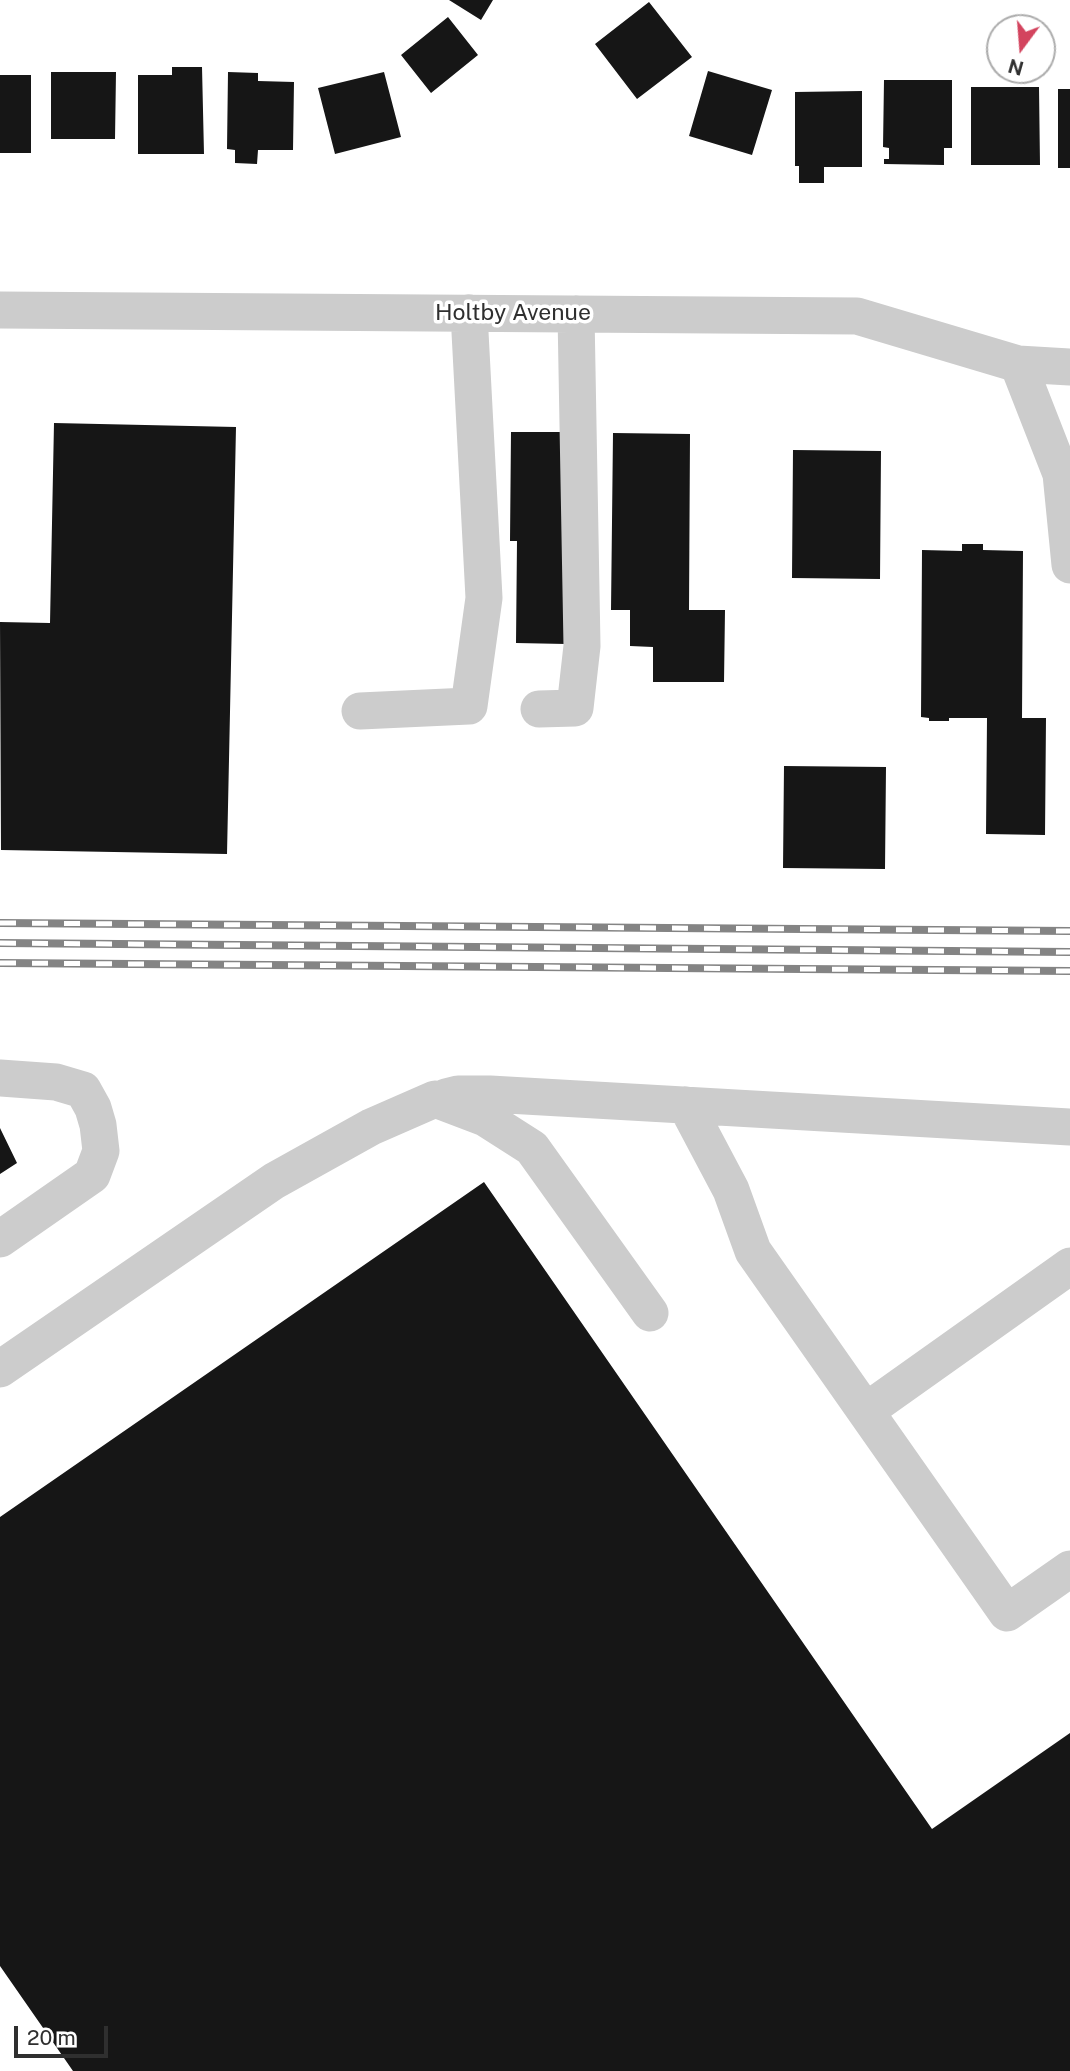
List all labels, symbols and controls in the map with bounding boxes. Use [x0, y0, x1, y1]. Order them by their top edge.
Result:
north arrow [986, 14, 1056, 84]
text: N [1006, 55, 1026, 80]
street label: Holtby Avenue [435, 299, 591, 327]
scale bar [18, 2011, 112, 2056]
text: 20 m [27, 2025, 76, 2050]

